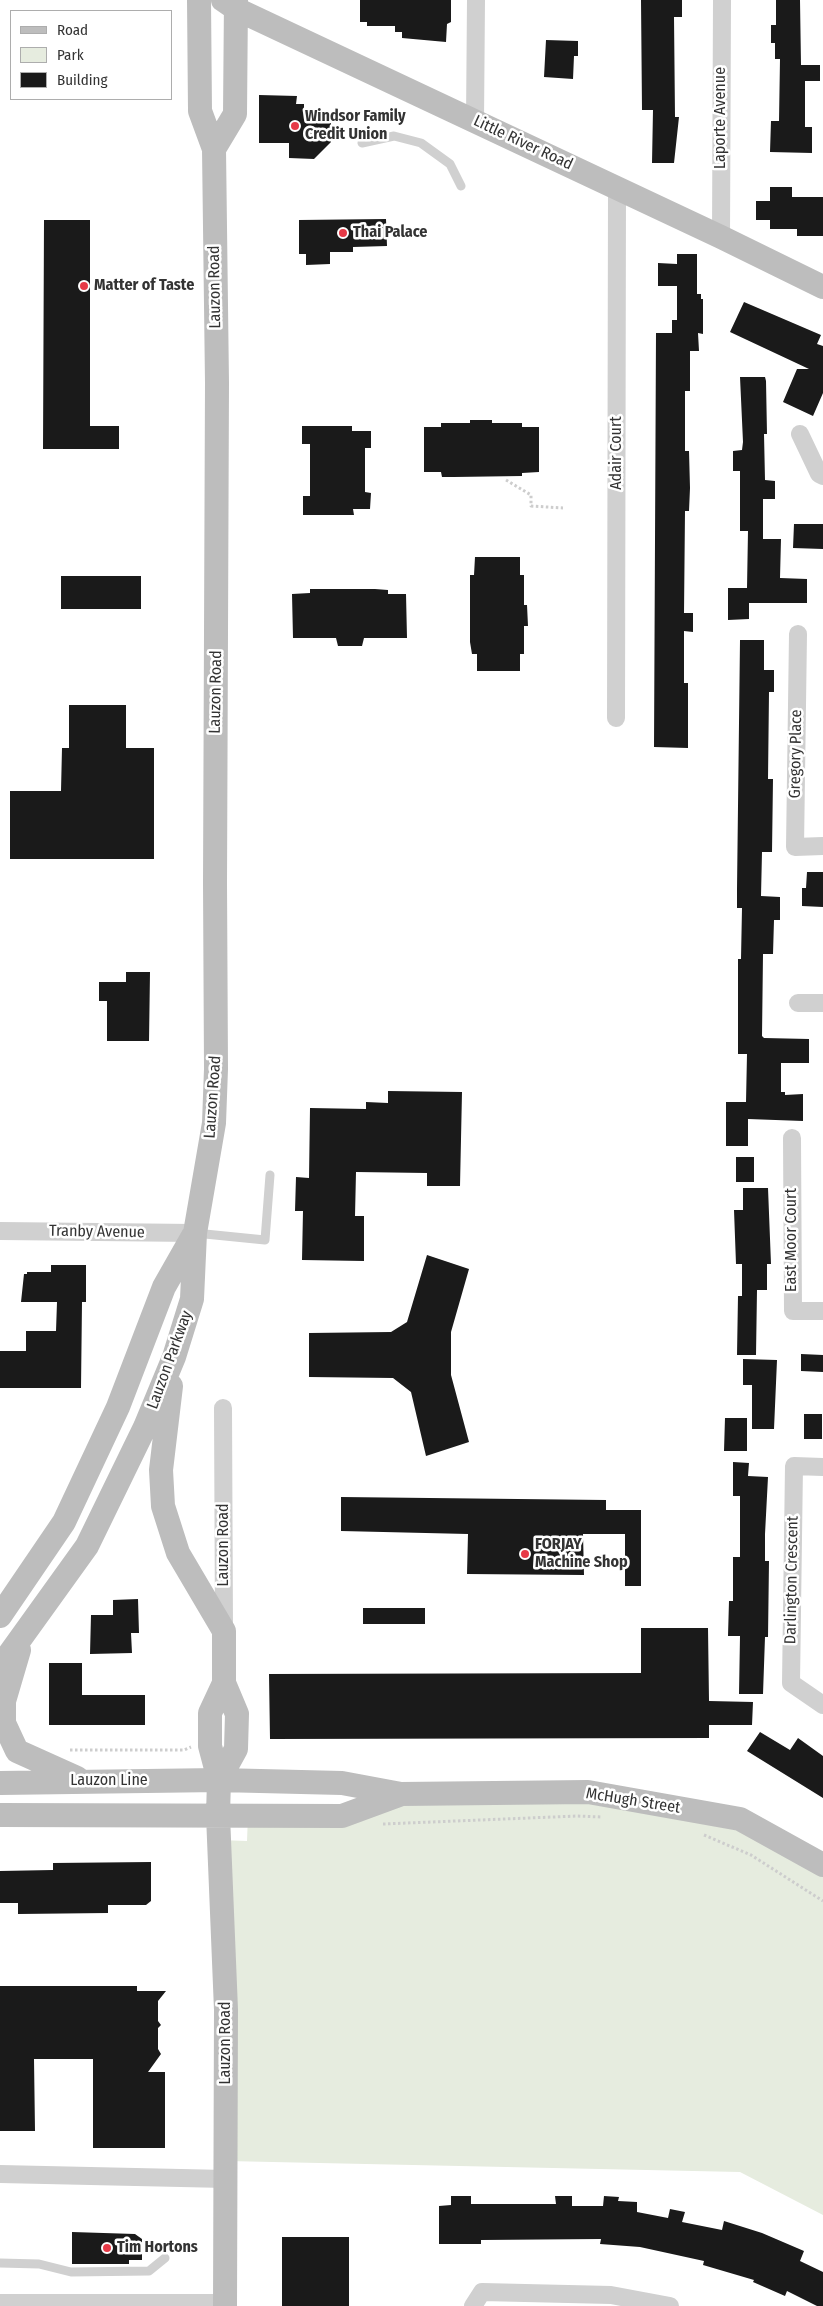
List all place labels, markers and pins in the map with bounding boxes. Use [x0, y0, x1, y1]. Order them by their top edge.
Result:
place label: Windsor Family Credit Union [305, 107, 406, 145]
marker: Windsor Family Credit Union [289, 120, 301, 132]
place label: Thai Palace [353, 223, 427, 243]
marker: Thai Palace [337, 227, 349, 239]
place label: Matter of Taste [94, 276, 194, 296]
marker: Matter of Taste [78, 280, 90, 292]
place label: FORJAY Machine Shop [535, 1535, 628, 1573]
marker: FORJAY Machine Shop [519, 1548, 531, 1560]
place label: Tim Hortons [117, 2238, 198, 2258]
marker: Tim Hortons [101, 2242, 113, 2254]

